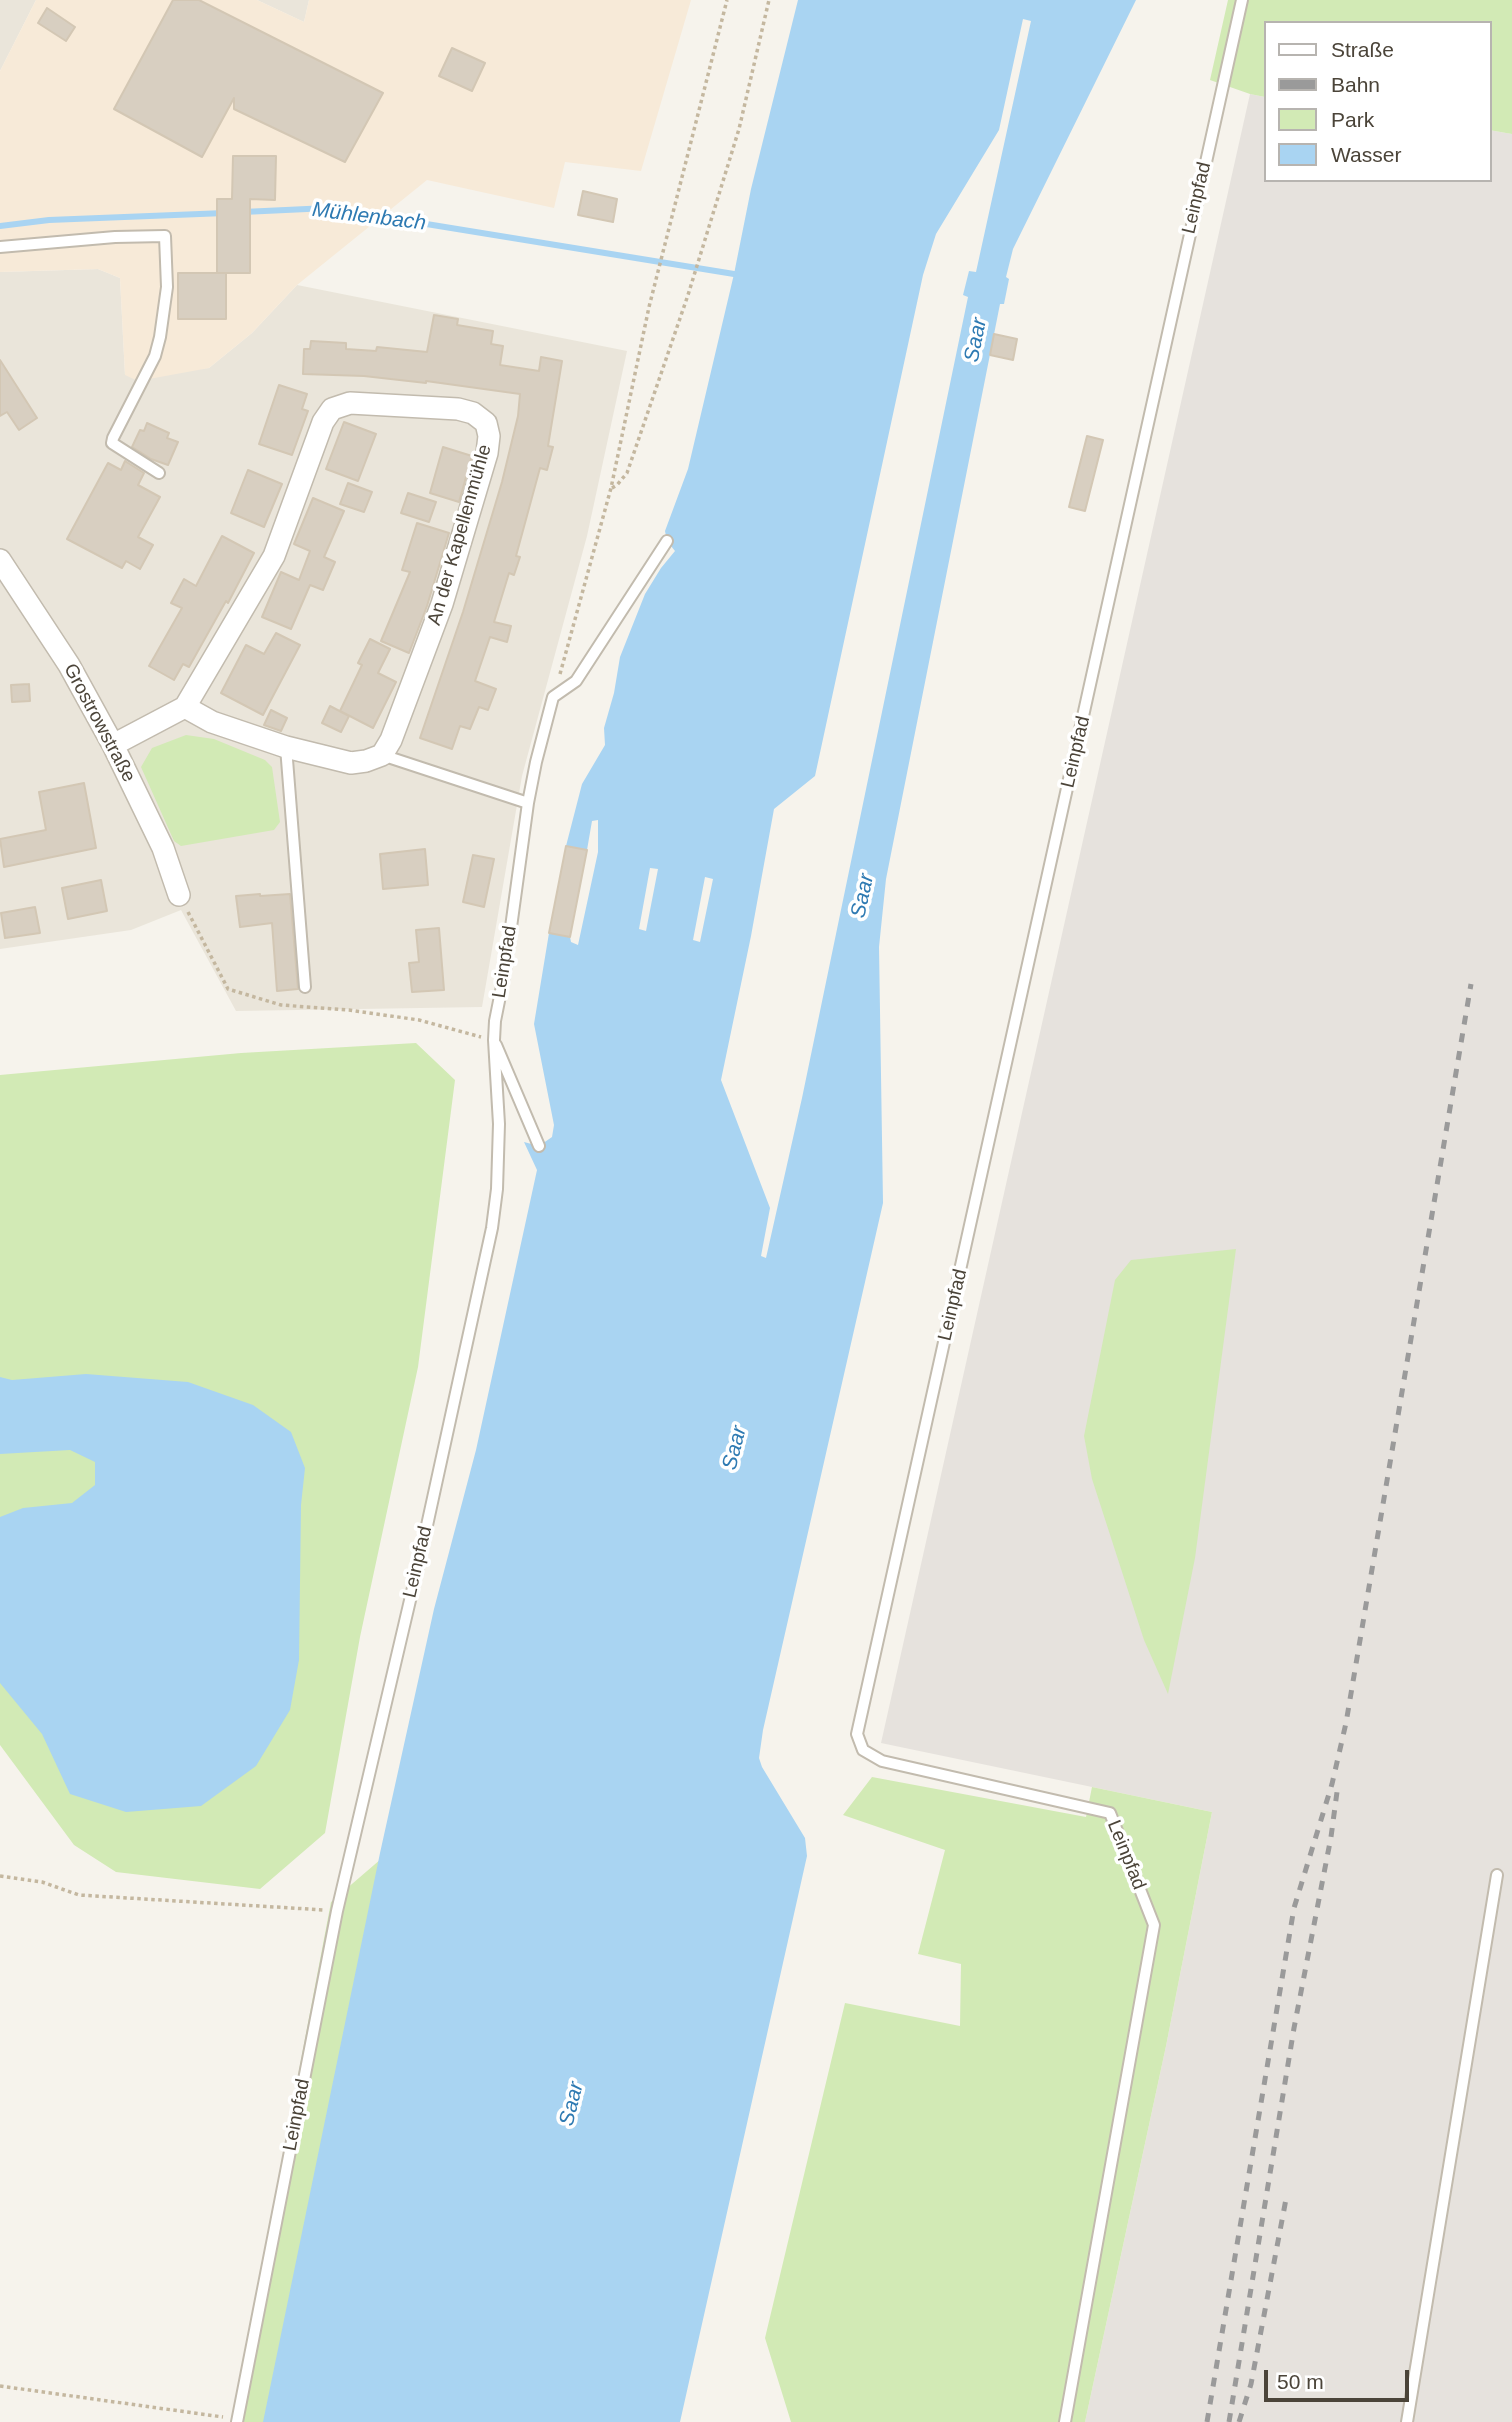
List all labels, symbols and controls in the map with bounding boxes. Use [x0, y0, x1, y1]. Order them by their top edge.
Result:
legend [1264, 21, 1491, 182]
text: Straße [1331, 38, 1394, 61]
text: Bahn [1331, 73, 1380, 96]
text: Park [1331, 108, 1374, 131]
text: Wasser [1331, 143, 1401, 166]
street label: Leinpfad [1178, 160, 1216, 236]
water label: Mühlenbach [311, 198, 427, 236]
water label: Saar [959, 316, 993, 364]
street label: An der Kapellenmühle [423, 442, 497, 628]
street label: Grostrowstraße [58, 660, 140, 786]
street label: Leinpfad [1057, 714, 1095, 790]
water label: Saar [846, 872, 880, 920]
street label: Leinpfad [488, 924, 522, 1000]
street label: Leinpfad [934, 1267, 972, 1343]
water label: Saar [717, 1423, 753, 1473]
street label: Leinpfad [399, 1524, 437, 1600]
street label: Leinpfad [1102, 1817, 1150, 1893]
street label: Leinpfad [279, 2077, 315, 2153]
water label: Saar [554, 2079, 590, 2129]
scale bar [1267, 2356, 1412, 2400]
text: 50 m [1277, 2370, 1324, 2393]

